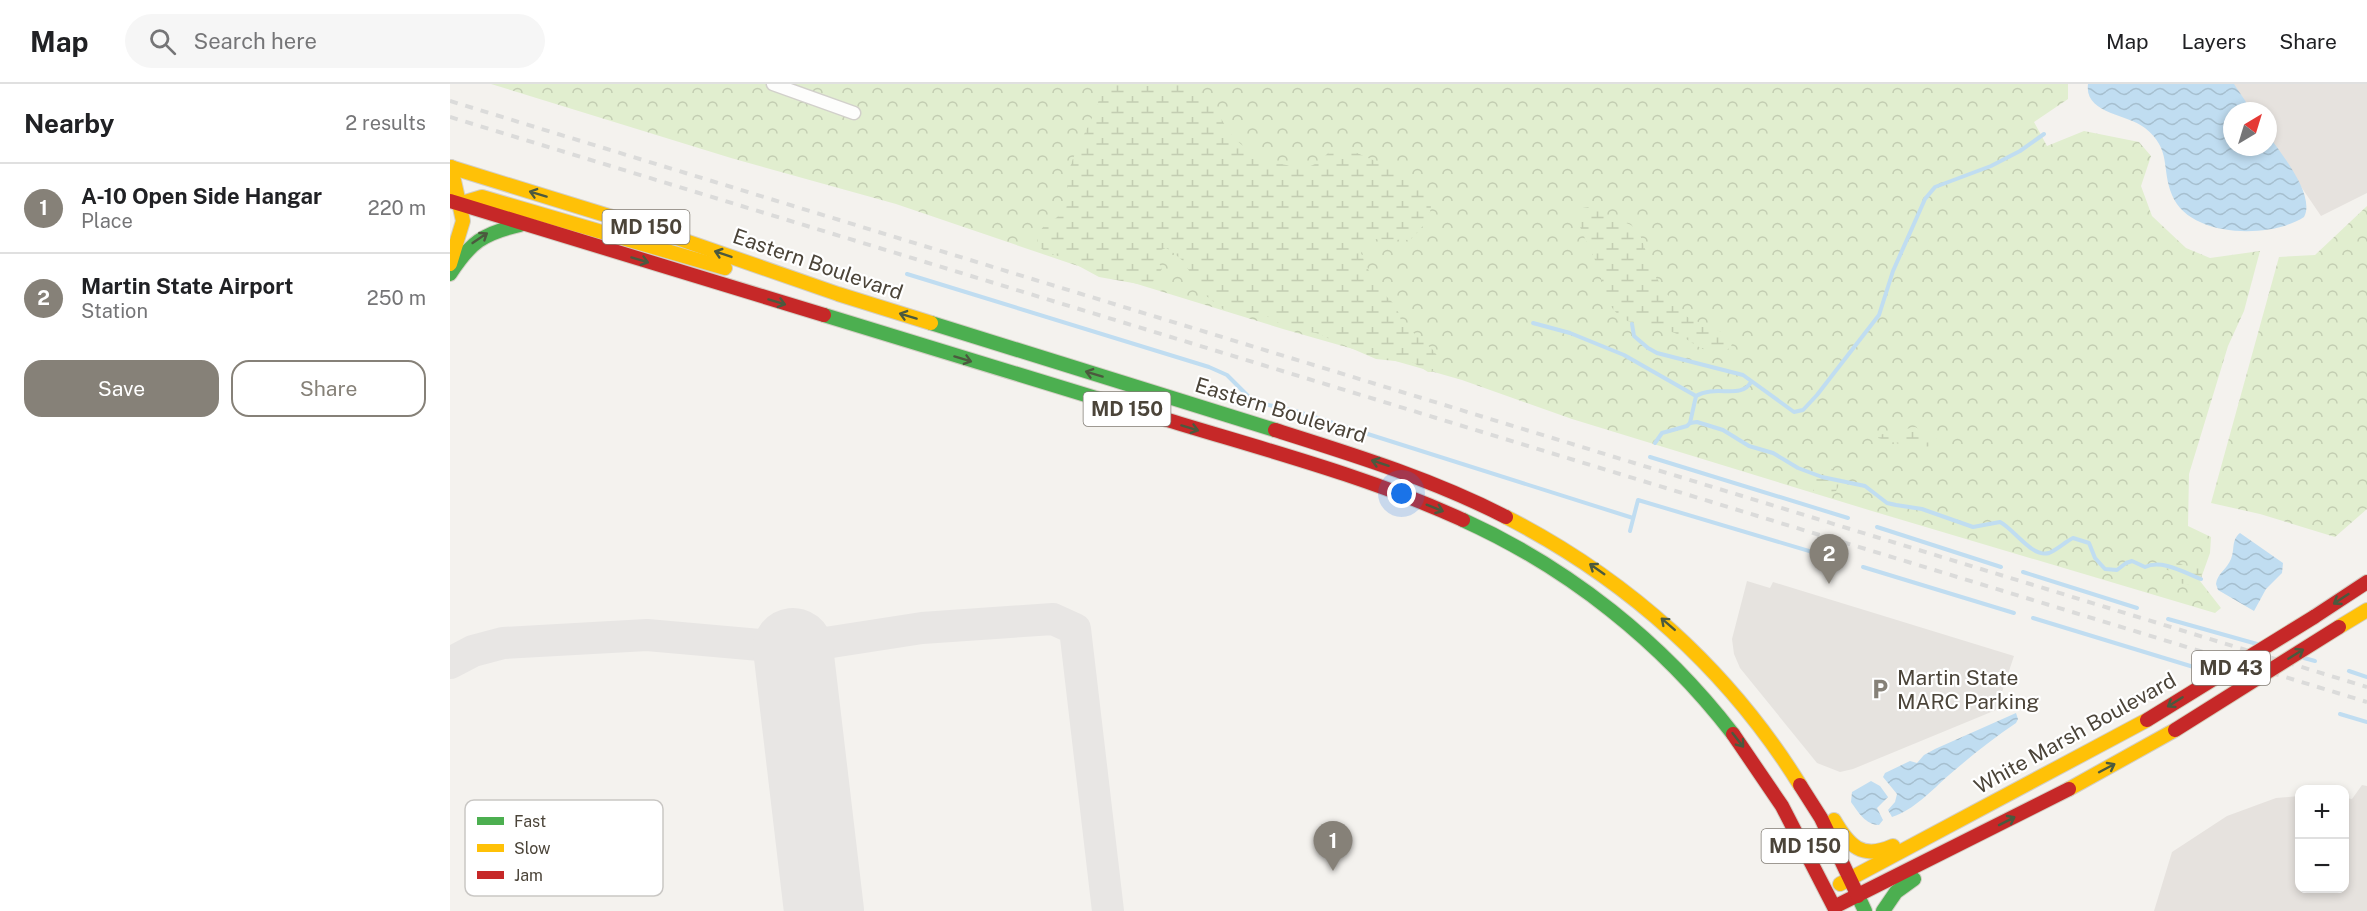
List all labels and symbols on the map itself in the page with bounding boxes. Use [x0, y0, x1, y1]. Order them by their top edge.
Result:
north arrow [2223, 102, 2277, 156]
one-way arrow [529, 188, 548, 199]
road number: MD 150 [602, 210, 690, 244]
street label: Eastern Boulevard [730, 223, 906, 305]
one-way arrow [471, 232, 488, 245]
one-way arrow [714, 248, 733, 259]
one-way arrow [630, 255, 649, 266]
one-way arrow [767, 297, 786, 308]
one-way arrow [899, 310, 918, 321]
one-way arrow [953, 354, 972, 365]
one-way arrow [1085, 368, 1104, 379]
street label: Eastern Boulevard [1192, 372, 1370, 448]
road number: MD 150 [1084, 392, 1170, 426]
one-way arrow [1180, 423, 1199, 434]
one-way arrow [1371, 457, 1390, 468]
your location [1387, 479, 1416, 508]
one-way arrow [1425, 503, 1444, 514]
pin: 2 [1810, 534, 1848, 584]
one-way arrow [1589, 563, 1605, 575]
one-way arrow [2333, 593, 2349, 605]
one-way arrow [1661, 617, 1676, 631]
one-way arrow [2287, 648, 2304, 660]
road number: MD 43 [2192, 651, 2270, 685]
place label: Martin State MARC Parking [1897, 665, 2039, 714]
street label: White Marsh Boulevard [1970, 667, 2180, 799]
parking icon: Martin State MARC Parking [1868, 677, 1892, 701]
one-way arrow [2167, 697, 2184, 709]
one-way arrow [1731, 732, 1744, 748]
one-way arrow [2097, 762, 2115, 773]
legend [465, 800, 663, 896]
text: Fast [514, 812, 546, 831]
one-way arrow [1997, 815, 2015, 826]
pin: 1 [1314, 822, 1352, 871]
road number: MD 150 [1762, 829, 1848, 863]
text: Slow [514, 839, 551, 858]
text: Jam [514, 866, 543, 885]

